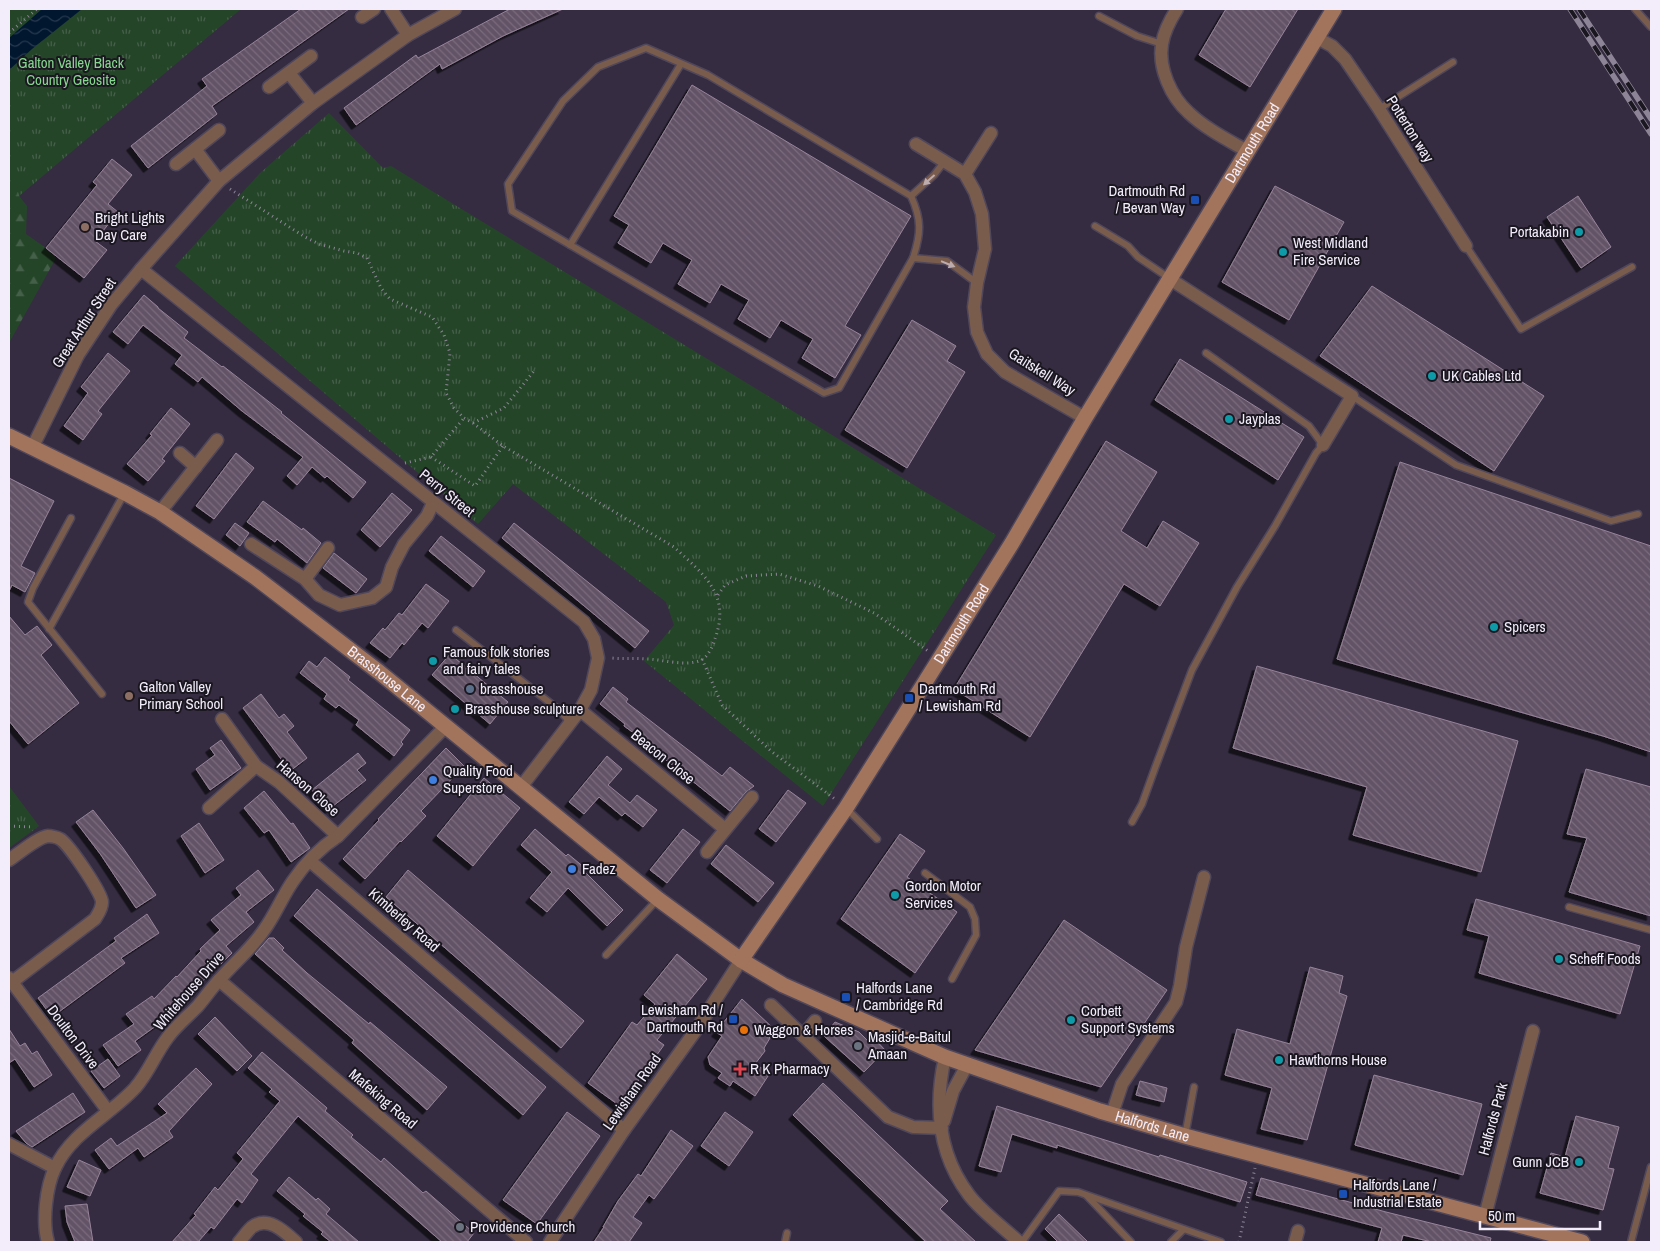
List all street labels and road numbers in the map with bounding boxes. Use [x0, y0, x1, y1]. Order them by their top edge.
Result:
street label: Potterton way [1382, 91, 1440, 167]
street label: Dartmouth Road [1219, 99, 1284, 187]
street label: Great Arthur Street [47, 273, 121, 372]
street label: Gaitskell Way [1005, 343, 1081, 401]
street label: Perry Street [415, 464, 480, 522]
street label: Dartmouth Road [928, 580, 994, 668]
street label: Brasshouse Lane [343, 641, 431, 717]
street label: Beacon Close [627, 724, 700, 789]
street label: Hanson Close [272, 754, 344, 821]
street label: Kimberley Road [364, 883, 444, 956]
street label: Whitehouse Drive [148, 947, 229, 1035]
street label: Doulton Drive [42, 1000, 105, 1073]
street label: Lewisham Road [597, 1049, 666, 1134]
street label: Mafeking Road [345, 1064, 422, 1133]
street label: Halfords Park [1473, 1079, 1513, 1158]
street label: Halfords Lane [1113, 1105, 1192, 1147]

